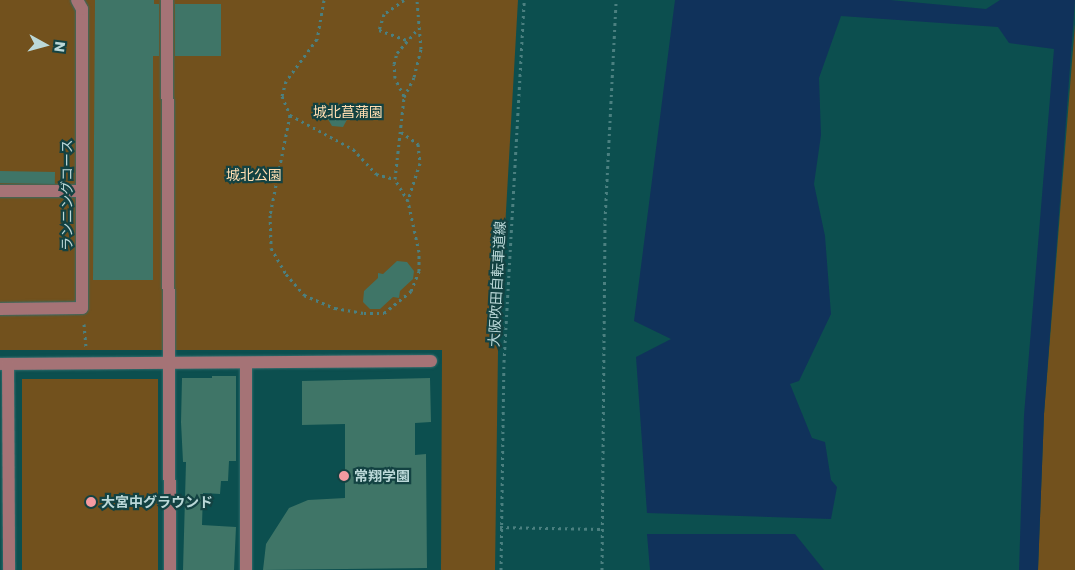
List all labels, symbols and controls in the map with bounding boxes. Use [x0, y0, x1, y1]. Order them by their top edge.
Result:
north arrow [20, 20, 70, 70]
text: N [49, 40, 70, 53]
park label: 城北菖蒲園 [313, 104, 383, 120]
street label: ランニングコース [59, 139, 75, 251]
park label: 城北公園 [226, 167, 282, 183]
street label: 大阪吹田自転車道線 [485, 221, 509, 347]
place label: 常翔学園 [354, 468, 410, 484]
marker: 常翔学園 [338, 470, 350, 482]
place label: 大宮中グラウンド [101, 494, 213, 510]
marker: 大宮中グラウンド [85, 496, 97, 508]

